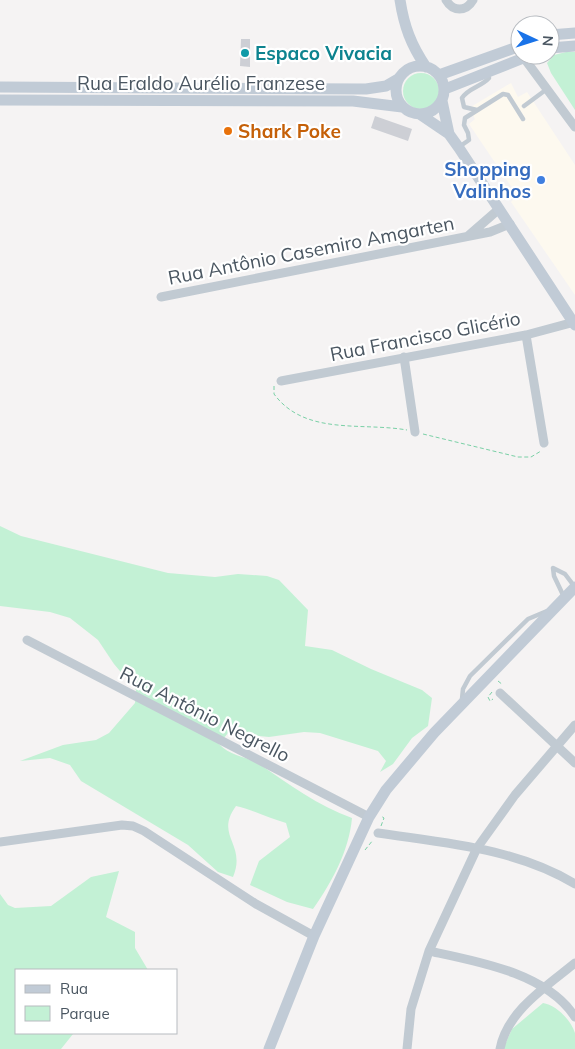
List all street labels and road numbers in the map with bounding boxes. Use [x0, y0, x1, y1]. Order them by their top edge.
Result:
street label: Rua Eraldo Aurélio Franzese [77, 71, 325, 95]
street label: Rua Antônio Casemiro Amgarten [166, 210, 456, 290]
street label: Rua Francisco Glicério [328, 306, 522, 366]
street label: Rua Antônio Negrello [116, 661, 294, 767]

